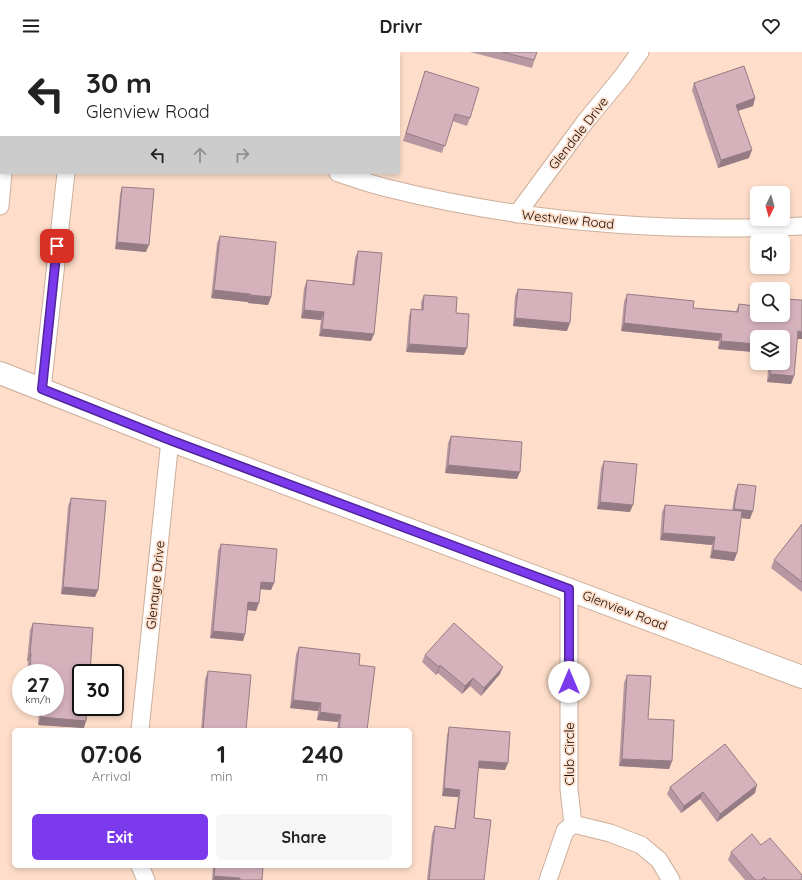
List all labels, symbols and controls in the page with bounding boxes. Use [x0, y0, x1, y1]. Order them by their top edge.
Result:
icon: menu [20, 15, 42, 37]
text: Drivr [380, 15, 422, 38]
icon: heart [760, 15, 782, 37]
text: 30 m [86, 65, 152, 100]
icon: left [20, 68, 72, 120]
street label: Glendale Drive [545, 94, 611, 172]
text: Glenview Road [86, 100, 210, 123]
icon: left [147, 144, 169, 166]
icon: ahead [189, 144, 211, 166]
icon: right [231, 144, 253, 166]
north arrow [750, 186, 790, 226]
map controls [750, 186, 790, 370]
street label: Westview Road [521, 206, 615, 232]
pin [40, 229, 74, 263]
button: sound [750, 234, 790, 274]
icon: arrive [46, 235, 68, 257]
button: search [750, 282, 790, 322]
button: layers [750, 330, 790, 370]
street label: Glenayre Drive [142, 540, 168, 630]
street label: Glenview Road [580, 587, 670, 633]
position arrow [548, 661, 590, 703]
speed limit sign: 30 [72, 664, 124, 716]
text: 27 [27, 672, 49, 697]
text: km/h [25, 693, 51, 706]
street label: Club Circle [561, 722, 577, 786]
text: 07:06 [80, 739, 142, 769]
text: 1 [217, 739, 226, 769]
text: 240 [301, 739, 344, 769]
text: Arrival [92, 768, 131, 784]
text: min [210, 768, 233, 784]
text: m [316, 768, 328, 784]
button: Exit [32, 814, 208, 860]
button: Share [216, 814, 392, 860]

